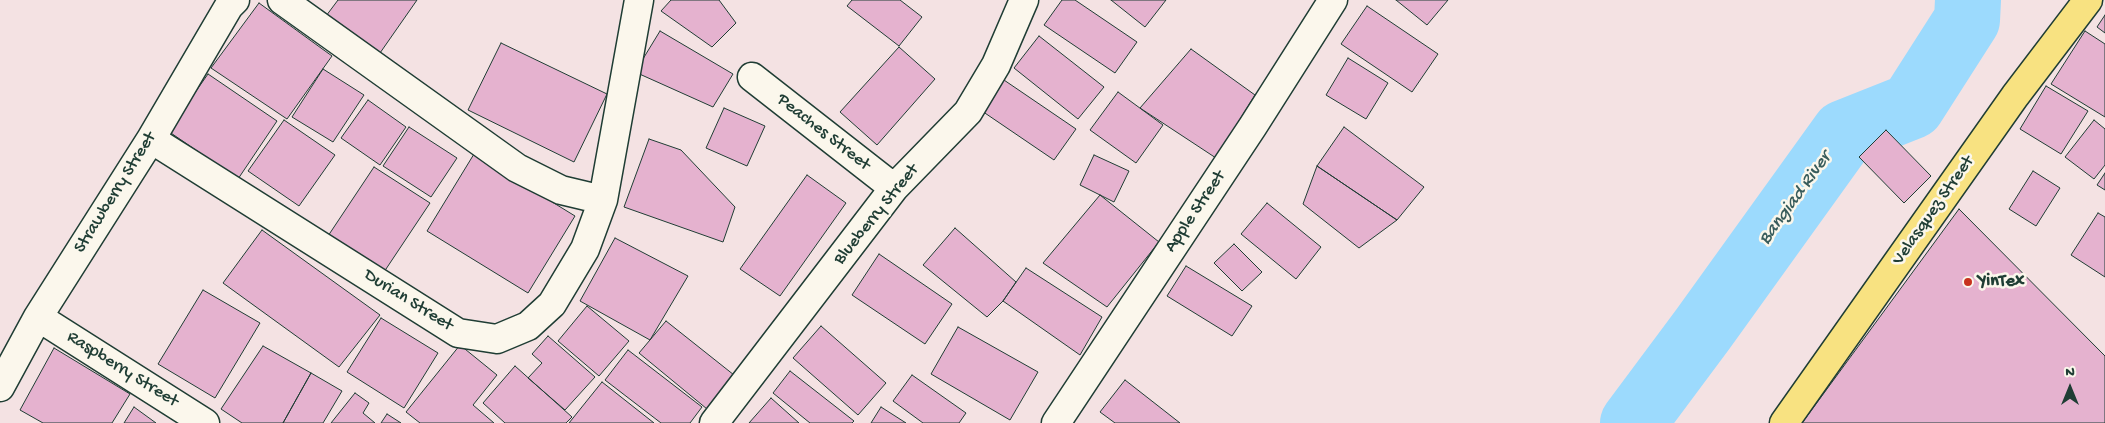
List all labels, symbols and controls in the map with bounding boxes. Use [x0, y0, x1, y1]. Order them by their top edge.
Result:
street label: Peaches Street [772, 90, 874, 176]
street label: Strawberry Street [70, 128, 162, 258]
water label: Bangiad River [1755, 148, 1837, 250]
street label: Velasquez Street [1888, 152, 1980, 270]
street label: Blueberry Street [830, 160, 924, 270]
street label: Apple Street [1161, 167, 1231, 257]
street label: Durian Street [359, 265, 457, 337]
place label: YinTex [1978, 271, 2024, 293]
marker: YinTex [1962, 276, 1974, 288]
street label: Raspberry Street [62, 327, 182, 413]
north arrow [2045, 363, 2095, 413]
text: N [2065, 364, 2075, 381]

